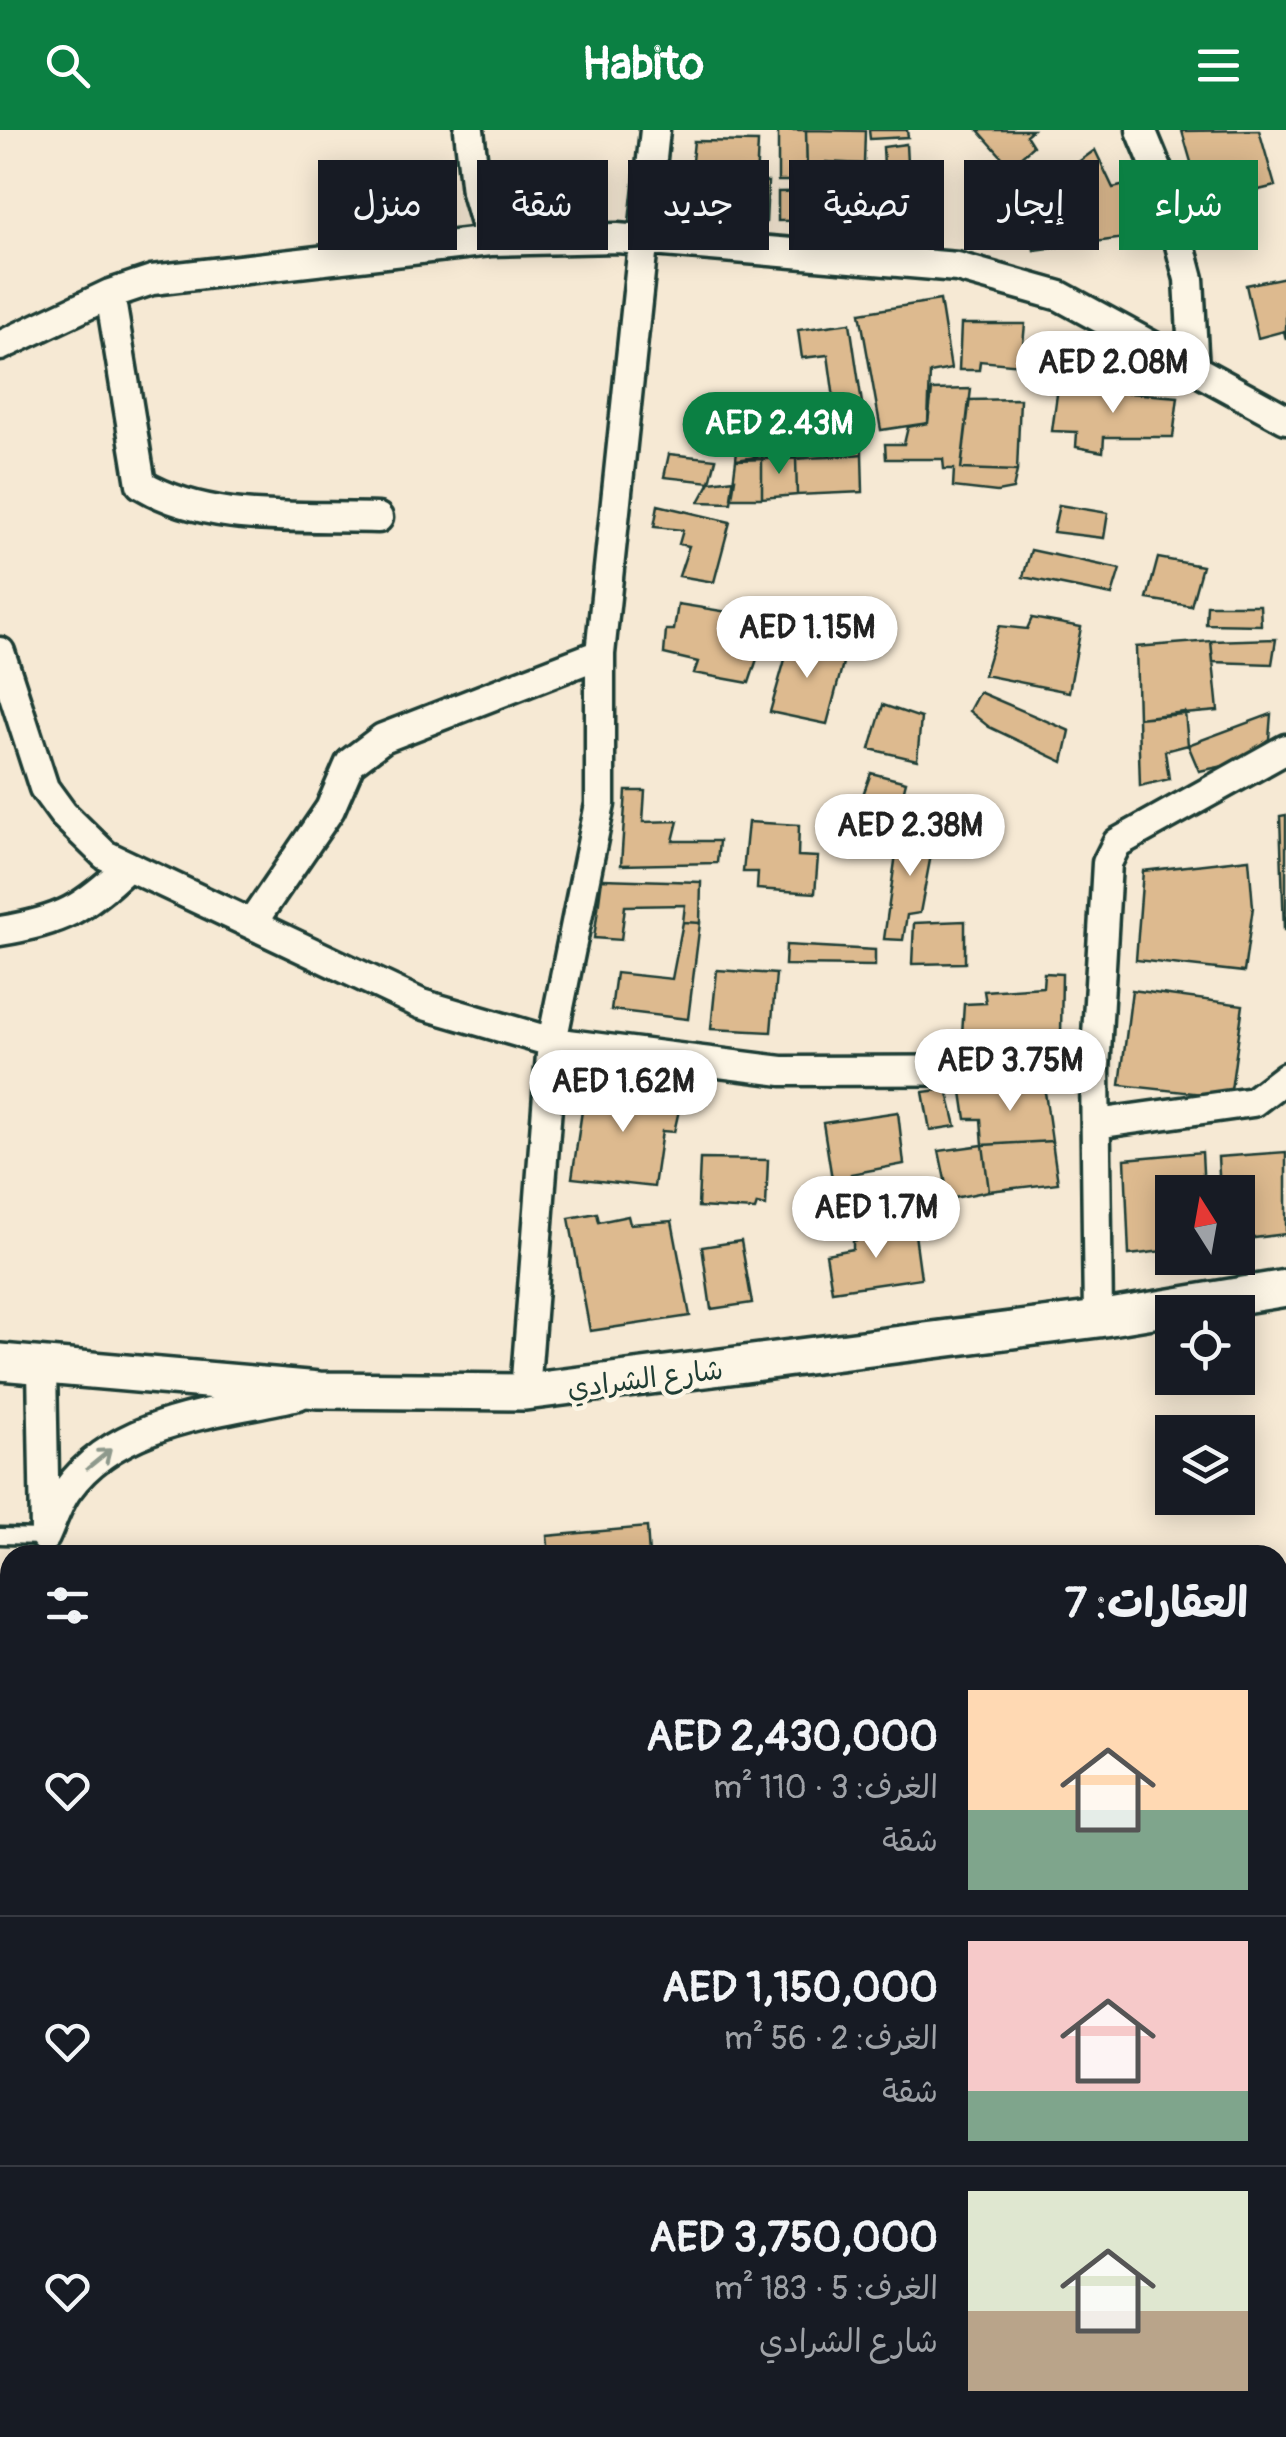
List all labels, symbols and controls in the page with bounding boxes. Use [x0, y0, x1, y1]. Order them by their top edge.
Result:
text: Habito [582, 37, 704, 93]
icon: search [40, 38, 95, 93]
icon: menu [1191, 38, 1246, 93]
chip: منزل [318, 160, 457, 250]
chip: شقة [477, 160, 608, 250]
chip: جديد [628, 160, 769, 250]
chip: تصفية [789, 160, 944, 250]
chip: إيجار [964, 160, 1099, 250]
chip: شراء [1119, 160, 1258, 250]
pin: AED 2.08M [999, 331, 1227, 416]
text: AED 2.08M [1038, 343, 1188, 383]
pin: AED 2.43M [665, 392, 893, 477]
text: AED 2.43M [705, 404, 853, 444]
pin: AED 1.15M [693, 596, 921, 681]
text: AED 1.15M [739, 608, 875, 648]
pin: AED 2.38M [796, 794, 1024, 879]
text: AED 2.38M [837, 806, 983, 846]
pin: AED 3.75M [896, 1029, 1124, 1114]
text: AED 3.75M [937, 1041, 1083, 1081]
pin: AED 1.62M [509, 1050, 737, 1135]
text: AED 1.62M [551, 1062, 695, 1102]
north arrow [1155, 1175, 1255, 1275]
map controls [1155, 1175, 1255, 1515]
pin: AED 1.7M [773, 1176, 979, 1261]
text: AED 1.7M [814, 1188, 938, 1228]
button: locate [1155, 1295, 1255, 1395]
street label: شارع الشرادي [565, 1353, 725, 1408]
button: layers [1155, 1415, 1255, 1515]
one-way arrow [86, 1448, 112, 1470]
icon: filters [40, 1578, 95, 1633]
text: العقارات: 7 [1065, 1578, 1248, 1630]
text: AED 2,430,000 [646, 1711, 938, 1763]
icon: home [1048, 1730, 1168, 1850]
icon: heart [40, 1763, 95, 1818]
text: الغرف: 3 · 110 m² [713, 1768, 938, 1808]
text: شقة [882, 1821, 938, 1861]
text: AED 1,150,000 [662, 1962, 938, 2014]
icon: home [1048, 1981, 1168, 2101]
icon: heart [40, 2014, 95, 2069]
text: الغرف: 2 · 56 m² [724, 2019, 938, 2059]
text: شقة [882, 2072, 938, 2112]
text: AED 3,750,000 [649, 2212, 938, 2264]
icon: home [1048, 2231, 1168, 2351]
icon: heart [40, 2264, 95, 2319]
text: الغرف: 5 · 183 m² [714, 2269, 938, 2309]
text: شارع الشرادي [759, 2322, 938, 2362]

